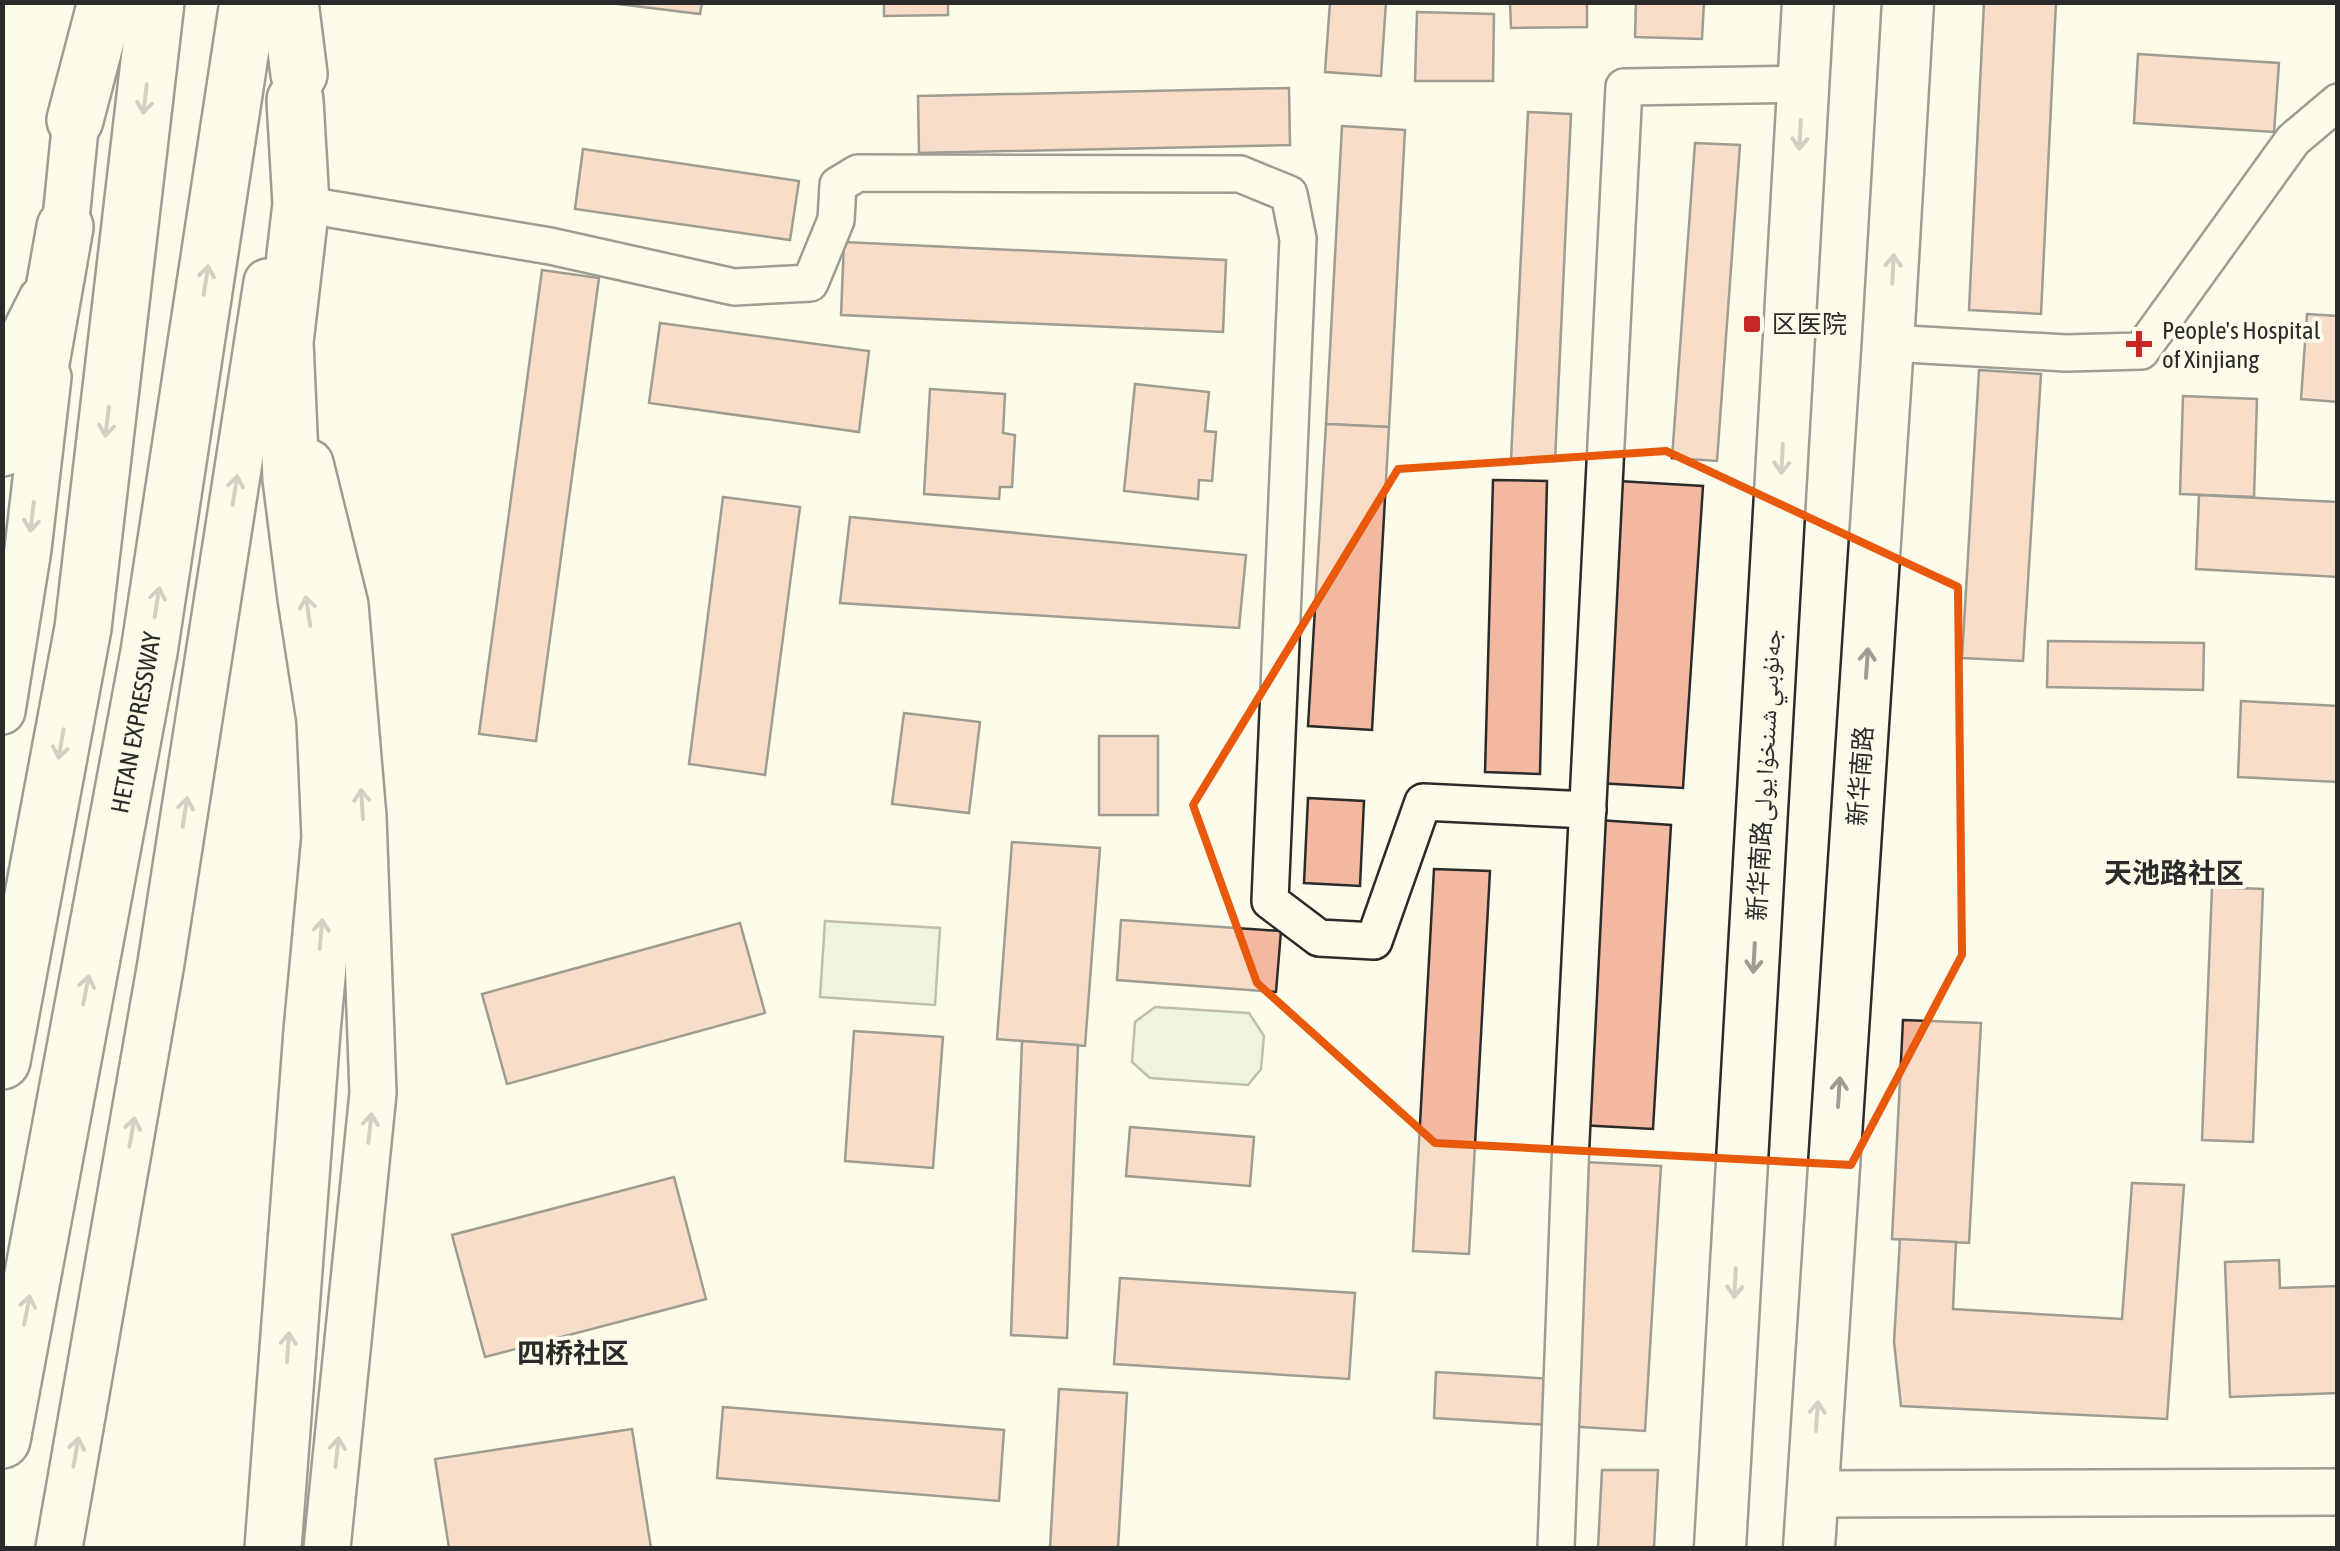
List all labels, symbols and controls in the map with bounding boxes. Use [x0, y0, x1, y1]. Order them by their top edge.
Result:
one-way arrow [135, 83, 154, 115]
one-way arrow [1790, 118, 1809, 150]
one-way arrow [1884, 253, 1903, 285]
one-way arrow [197, 265, 215, 297]
place label: 区医院 [1772, 310, 1847, 338]
marker: 区医院 [1741, 313, 1763, 335]
place label: People's Hospital of Xinjiang [2162, 316, 2321, 373]
marker: People's Hospital of Xinjiang [2126, 331, 2152, 357]
one-way arrow [97, 406, 116, 438]
one-way arrow [1772, 443, 1791, 475]
one-way arrow [226, 475, 244, 507]
one-way arrow [22, 500, 41, 532]
one-way arrow [148, 586, 166, 618]
one-way arrow [298, 595, 316, 628]
street label: 新华南路جەنۇبىي شىنخۇا يولى [1742, 628, 1792, 922]
street label: HETAN EXPRESSWAY [105, 630, 166, 815]
one-way arrow [1858, 647, 1877, 679]
street label: 新华南路 [1843, 725, 1877, 827]
one-way arrow [51, 727, 70, 760]
one-way arrow [352, 788, 371, 820]
one-way arrow [176, 796, 194, 828]
district label: 天池路社区 [2104, 857, 2244, 889]
one-way arrow [312, 918, 331, 950]
one-way arrow [1744, 942, 1763, 974]
one-way arrow [77, 974, 96, 1007]
one-way arrow [1830, 1076, 1849, 1109]
one-way arrow [360, 1113, 379, 1145]
one-way arrow [123, 1116, 142, 1149]
one-way arrow [1725, 1266, 1744, 1298]
one-way arrow [18, 1295, 37, 1327]
one-way arrow [279, 1331, 298, 1363]
district label: 四桥社区 [517, 1337, 629, 1369]
one-way arrow [1808, 1401, 1827, 1433]
one-way arrow [327, 1436, 346, 1468]
one-way arrow [67, 1437, 86, 1469]

